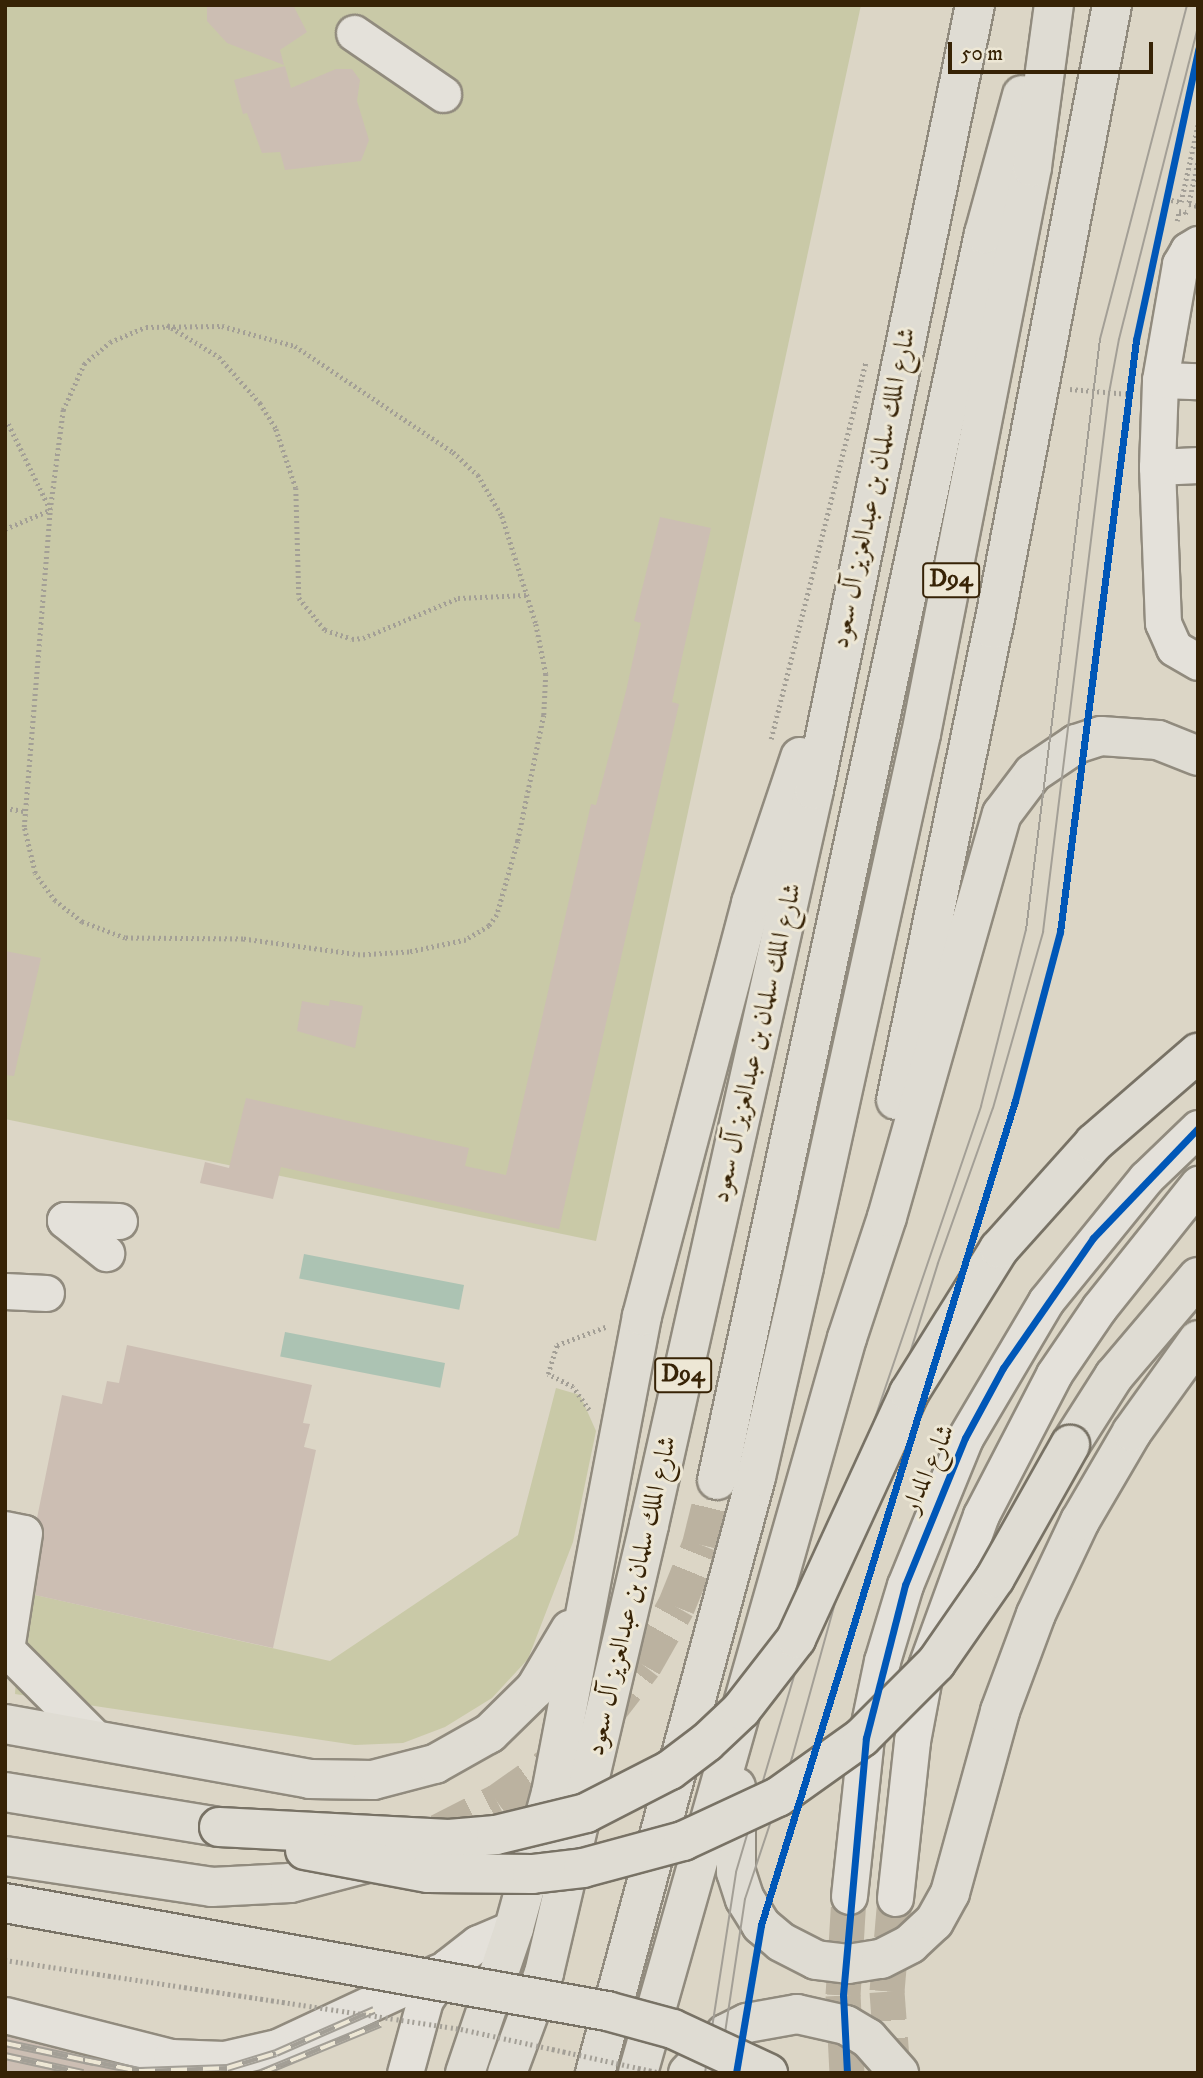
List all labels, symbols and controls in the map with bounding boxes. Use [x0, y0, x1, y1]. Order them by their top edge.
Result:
scale bar [951, 28, 1156, 72]
text: 50 m [961, 41, 1003, 67]
street label: شارع الملك سلمان بن عبدالعزيز آل سعود [825, 325, 923, 651]
road number: D94 [921, 560, 981, 600]
street label: شارع الملك سلمان بن عبدالعزيز آل سعود [705, 880, 809, 1206]
road number: D94 [653, 1354, 713, 1395]
street label: شارع المدار [896, 1420, 962, 1518]
street label: شارع الملك سلمان بن عبدالعزيز آل سعود [580, 1433, 684, 1759]

